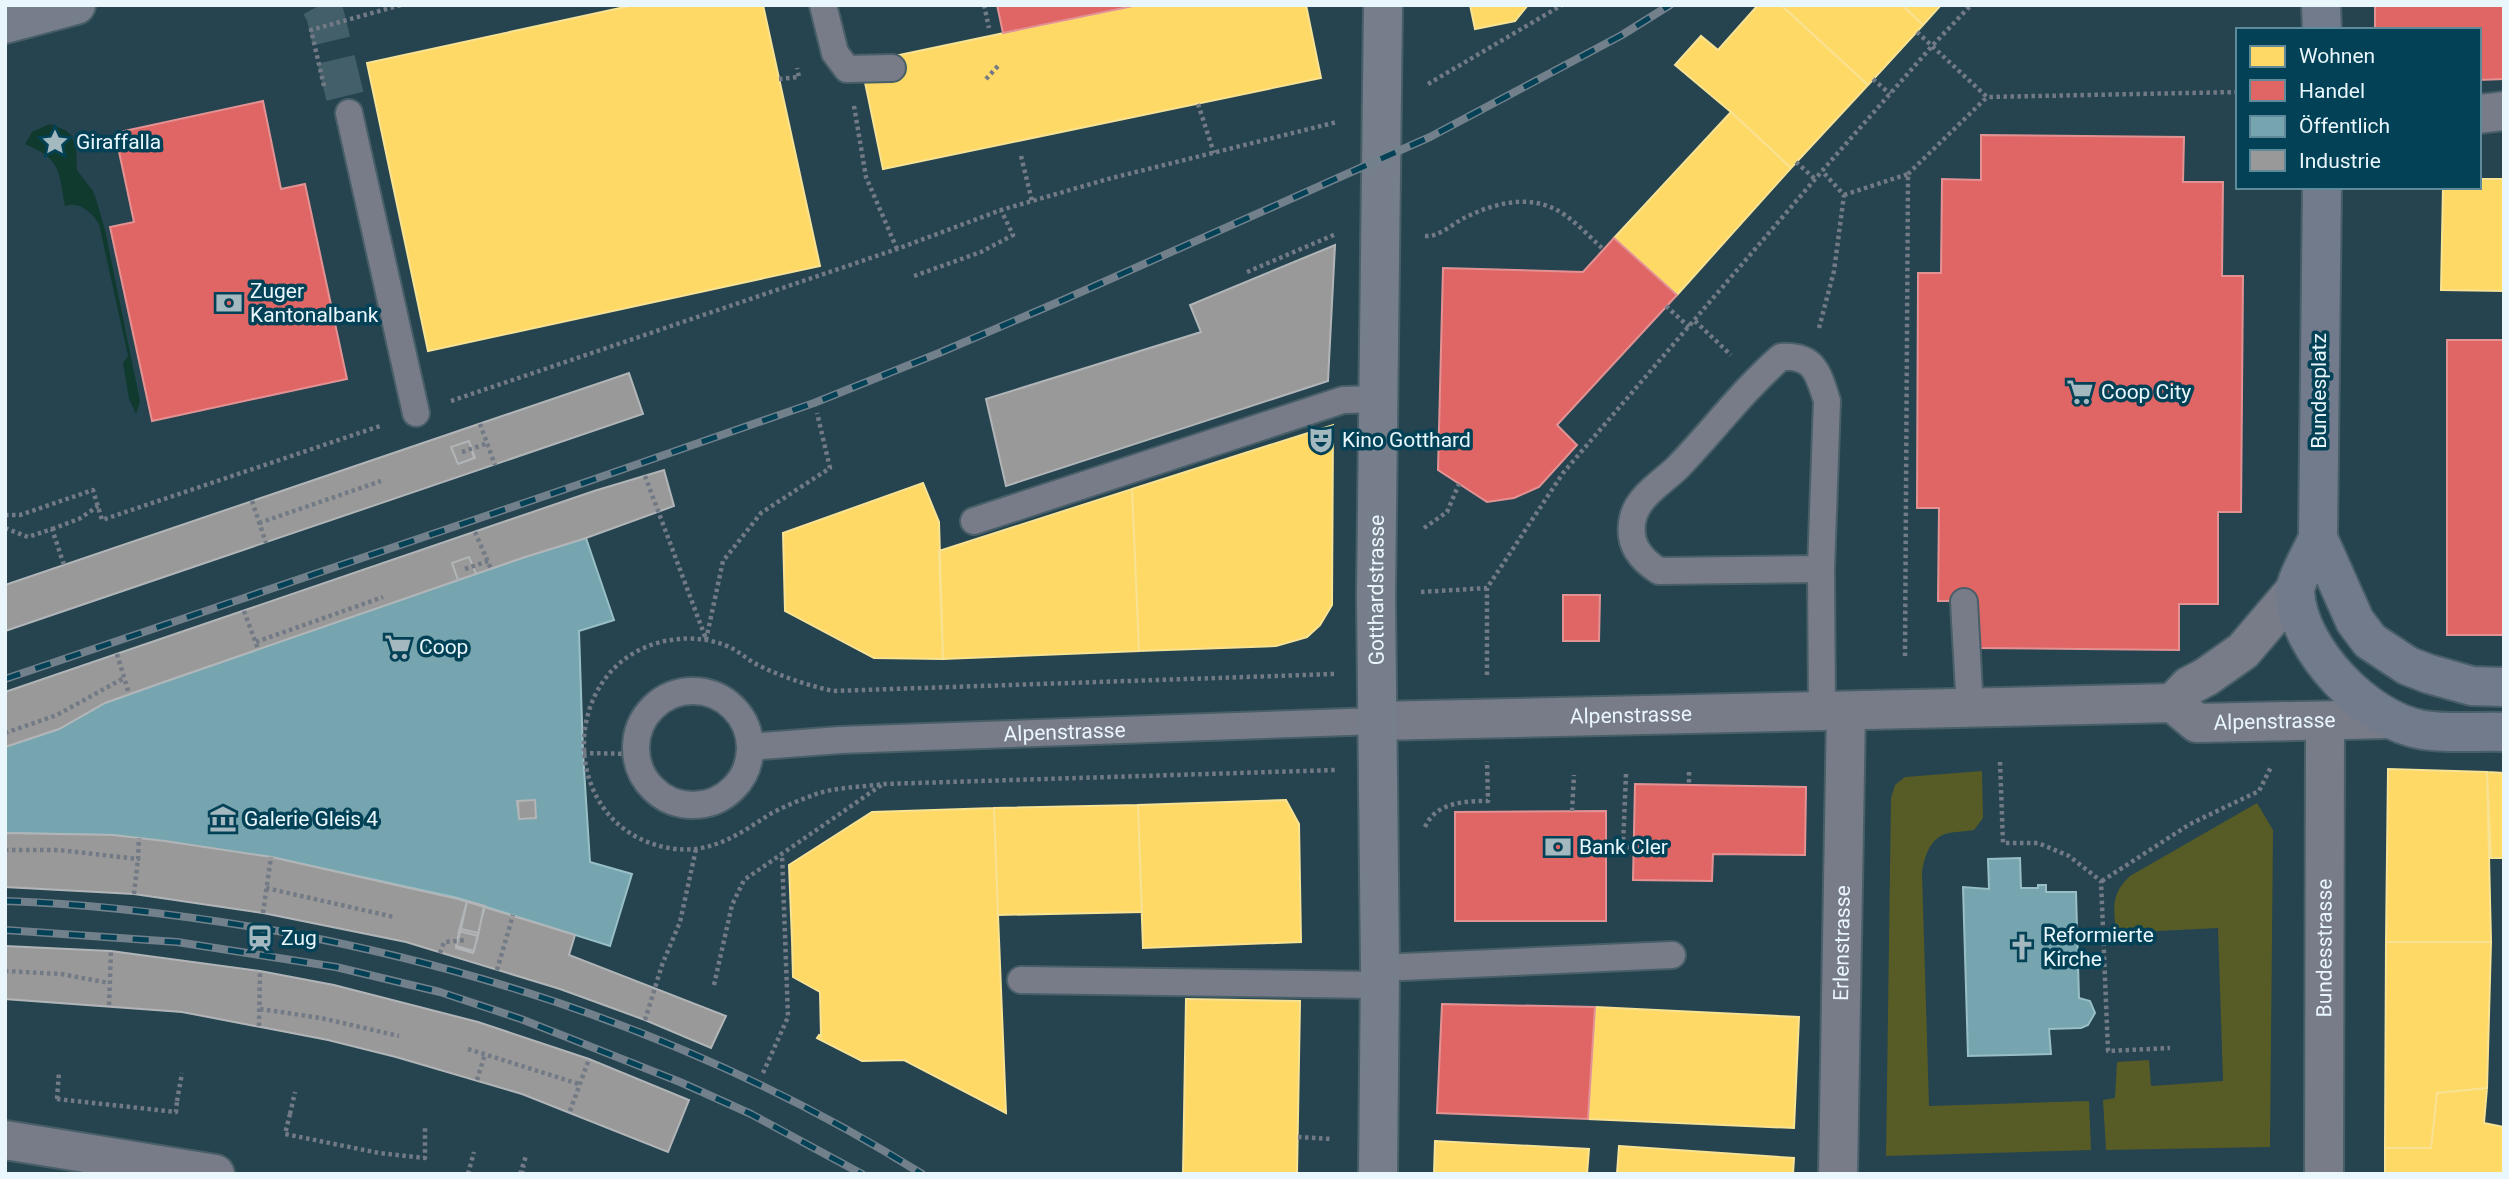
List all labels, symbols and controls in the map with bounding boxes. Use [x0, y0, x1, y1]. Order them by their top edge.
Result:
legend [2236, 28, 2481, 189]
text: Wohnen [2299, 44, 2375, 68]
text: Handel [2299, 79, 2365, 103]
text: Öffentlich [2299, 114, 2390, 138]
place icon: Giraffalla [40, 127, 70, 157]
place label: Giraffalla [76, 130, 161, 154]
text: Industrie [2299, 149, 2381, 173]
place label: Zuger Kantonalbank [250, 279, 379, 327]
bank icon: Zuger Kantonalbank [214, 288, 244, 318]
street label: Bundesplatz [2307, 333, 2331, 449]
supermarket icon: Coop City [2065, 377, 2095, 407]
place label: Coop City [2101, 380, 2191, 404]
theatre icon: Kino Gotthard [1306, 425, 1336, 455]
place label: Kino Gotthard [1342, 428, 1471, 452]
street label: Gotthardstrasse [1364, 515, 1389, 665]
supermarket icon: Coop [383, 632, 413, 662]
place label: Coop [419, 635, 468, 659]
street label: Alpenstrasse [1570, 702, 1692, 729]
street label: Alpenstrasse [2213, 708, 2336, 735]
street label: Alpenstrasse [1003, 718, 1126, 746]
museum icon: Galerie Gleis 4 [208, 804, 238, 834]
place label: Galerie Gleis 4 [244, 807, 378, 831]
bank icon: Bank Cler [1543, 832, 1573, 862]
place label: Bank Cler [1579, 835, 1668, 859]
street label: Bundesstrasse [2312, 879, 2337, 1017]
street label: Erlenstrasse [1829, 885, 1855, 1001]
station icon: Zug [245, 923, 275, 953]
place label: Reformierte Kirche [2043, 923, 2154, 971]
place label: Zug [281, 926, 317, 950]
church icon: Reformierte Kirche [2007, 932, 2037, 962]

